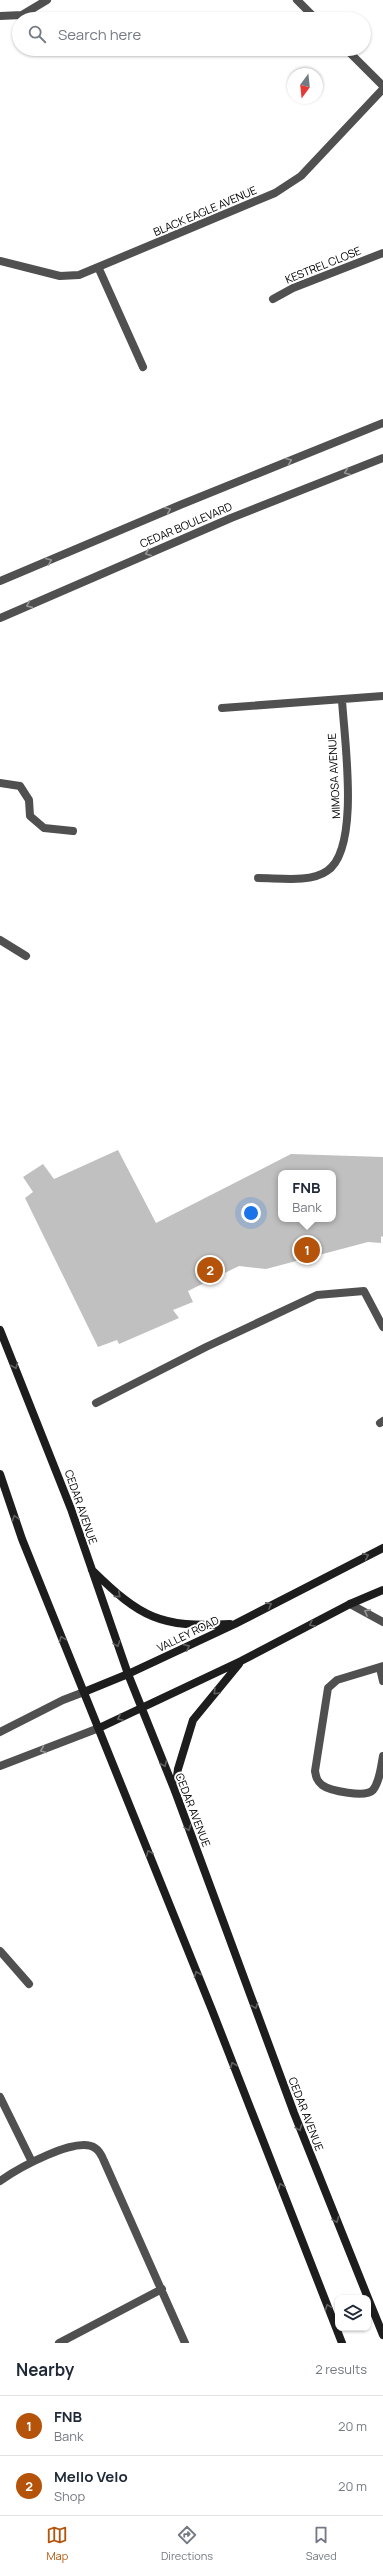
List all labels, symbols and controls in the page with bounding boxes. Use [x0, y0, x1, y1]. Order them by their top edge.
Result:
search box [12, 12, 371, 56]
icon: search [26, 23, 48, 45]
text: Search here [58, 24, 141, 45]
north arrow [287, 68, 323, 104]
street label: BLACK EAGLE AVENUE [151, 182, 259, 239]
street label: KESTREL CLOSE [283, 242, 363, 287]
one-way arrow [284, 458, 292, 466]
one-way arrow [343, 468, 350, 476]
street label: CEDAR BOULEVARD [137, 498, 234, 551]
one-way arrow [165, 506, 172, 514]
one-way arrow [145, 548, 153, 556]
one-way arrow [45, 557, 52, 565]
one-way arrow [26, 600, 34, 608]
street label: MIMOSA AVENUE [324, 733, 343, 819]
popup [278, 1170, 336, 1222]
text: FNB [292, 1177, 320, 1198]
text: Bank [292, 1198, 322, 1216]
your location [241, 1203, 261, 1223]
pin: 1 [294, 1235, 320, 1265]
pin: 2 [197, 1255, 223, 1285]
one-way arrow [10, 1362, 18, 1369]
street label: CEDAR AVENUE [62, 1467, 101, 1546]
one-way arrow [11, 1515, 19, 1522]
one-way arrow [363, 1552, 370, 1560]
one-way arrow [113, 1590, 121, 1597]
one-way arrow [265, 1603, 272, 1610]
one-way arrow [364, 1609, 371, 1617]
street label: VALLEY ROAD [154, 1612, 221, 1655]
one-way arrow [308, 1620, 316, 1627]
one-way arrow [59, 1636, 67, 1643]
one-way arrow [112, 1640, 121, 1647]
one-way arrow [182, 1644, 190, 1652]
one-way arrow [213, 1687, 221, 1694]
one-way arrow [117, 1713, 125, 1721]
one-way arrow [39, 1746, 46, 1754]
one-way arrow [159, 1759, 167, 1767]
street label: CEDAR AVENUE [172, 1771, 214, 1849]
one-way arrow [184, 1824, 192, 1831]
one-way arrow [145, 1849, 153, 1856]
one-way arrow [194, 1970, 202, 1977]
one-way arrow [250, 2003, 258, 2010]
one-way arrow [230, 2061, 238, 2068]
street label: CEDAR AVENUE [285, 2075, 327, 2153]
one-way arrow [295, 2125, 303, 2132]
one-way arrow [278, 2182, 286, 2190]
one-way arrow [331, 2216, 339, 2223]
map controls [335, 2295, 371, 2331]
button: layers [335, 2295, 371, 2331]
one-way arrow [325, 2303, 333, 2310]
text: Nearby [16, 2358, 74, 2381]
text: 2 results [315, 2360, 367, 2378]
text: FNB [54, 2406, 82, 2427]
text: 1 [26, 2417, 32, 2435]
text: 20 m [338, 2417, 367, 2435]
text: Bank [54, 2427, 83, 2445]
text: Mello Velo [54, 2466, 128, 2487]
text: 2 [25, 2477, 33, 2495]
text: 20 m [338, 2477, 367, 2495]
text: Shop [54, 2487, 85, 2505]
tab: Map [46, 2524, 68, 2563]
tab: Directions [161, 2524, 213, 2563]
tab: Saved [306, 2524, 337, 2563]

